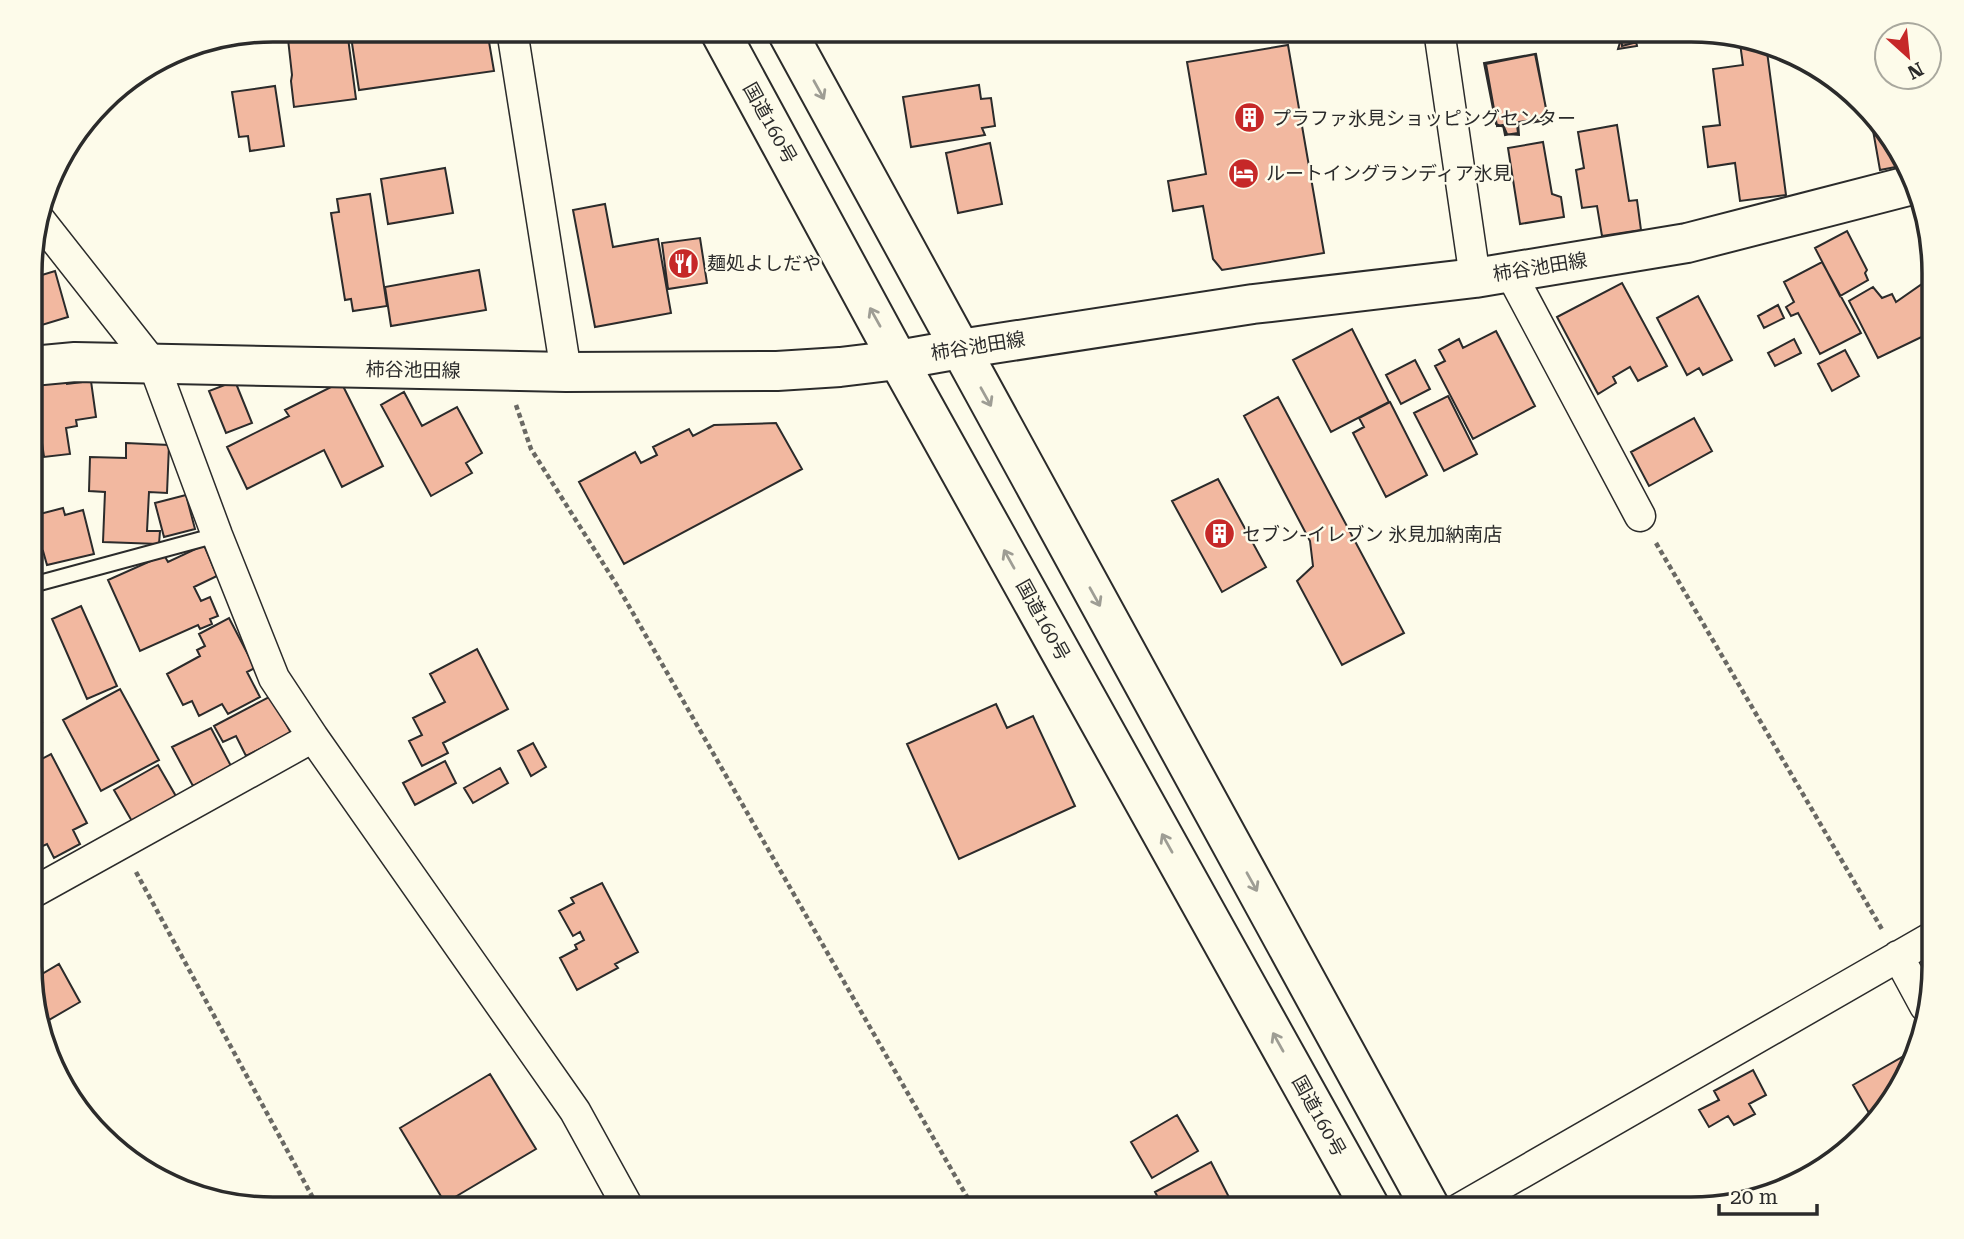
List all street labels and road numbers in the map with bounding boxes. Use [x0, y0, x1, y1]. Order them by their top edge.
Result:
street label: 国道160号 [738, 79, 802, 167]
street label: 柿谷池田線 [1491, 248, 1589, 286]
street label: 柿谷池田線 [929, 327, 1027, 365]
street label: 柿谷池田線 [365, 358, 461, 382]
street label: 国道160号 [1011, 576, 1075, 664]
street label: 国道160号 [1287, 1072, 1351, 1160]

